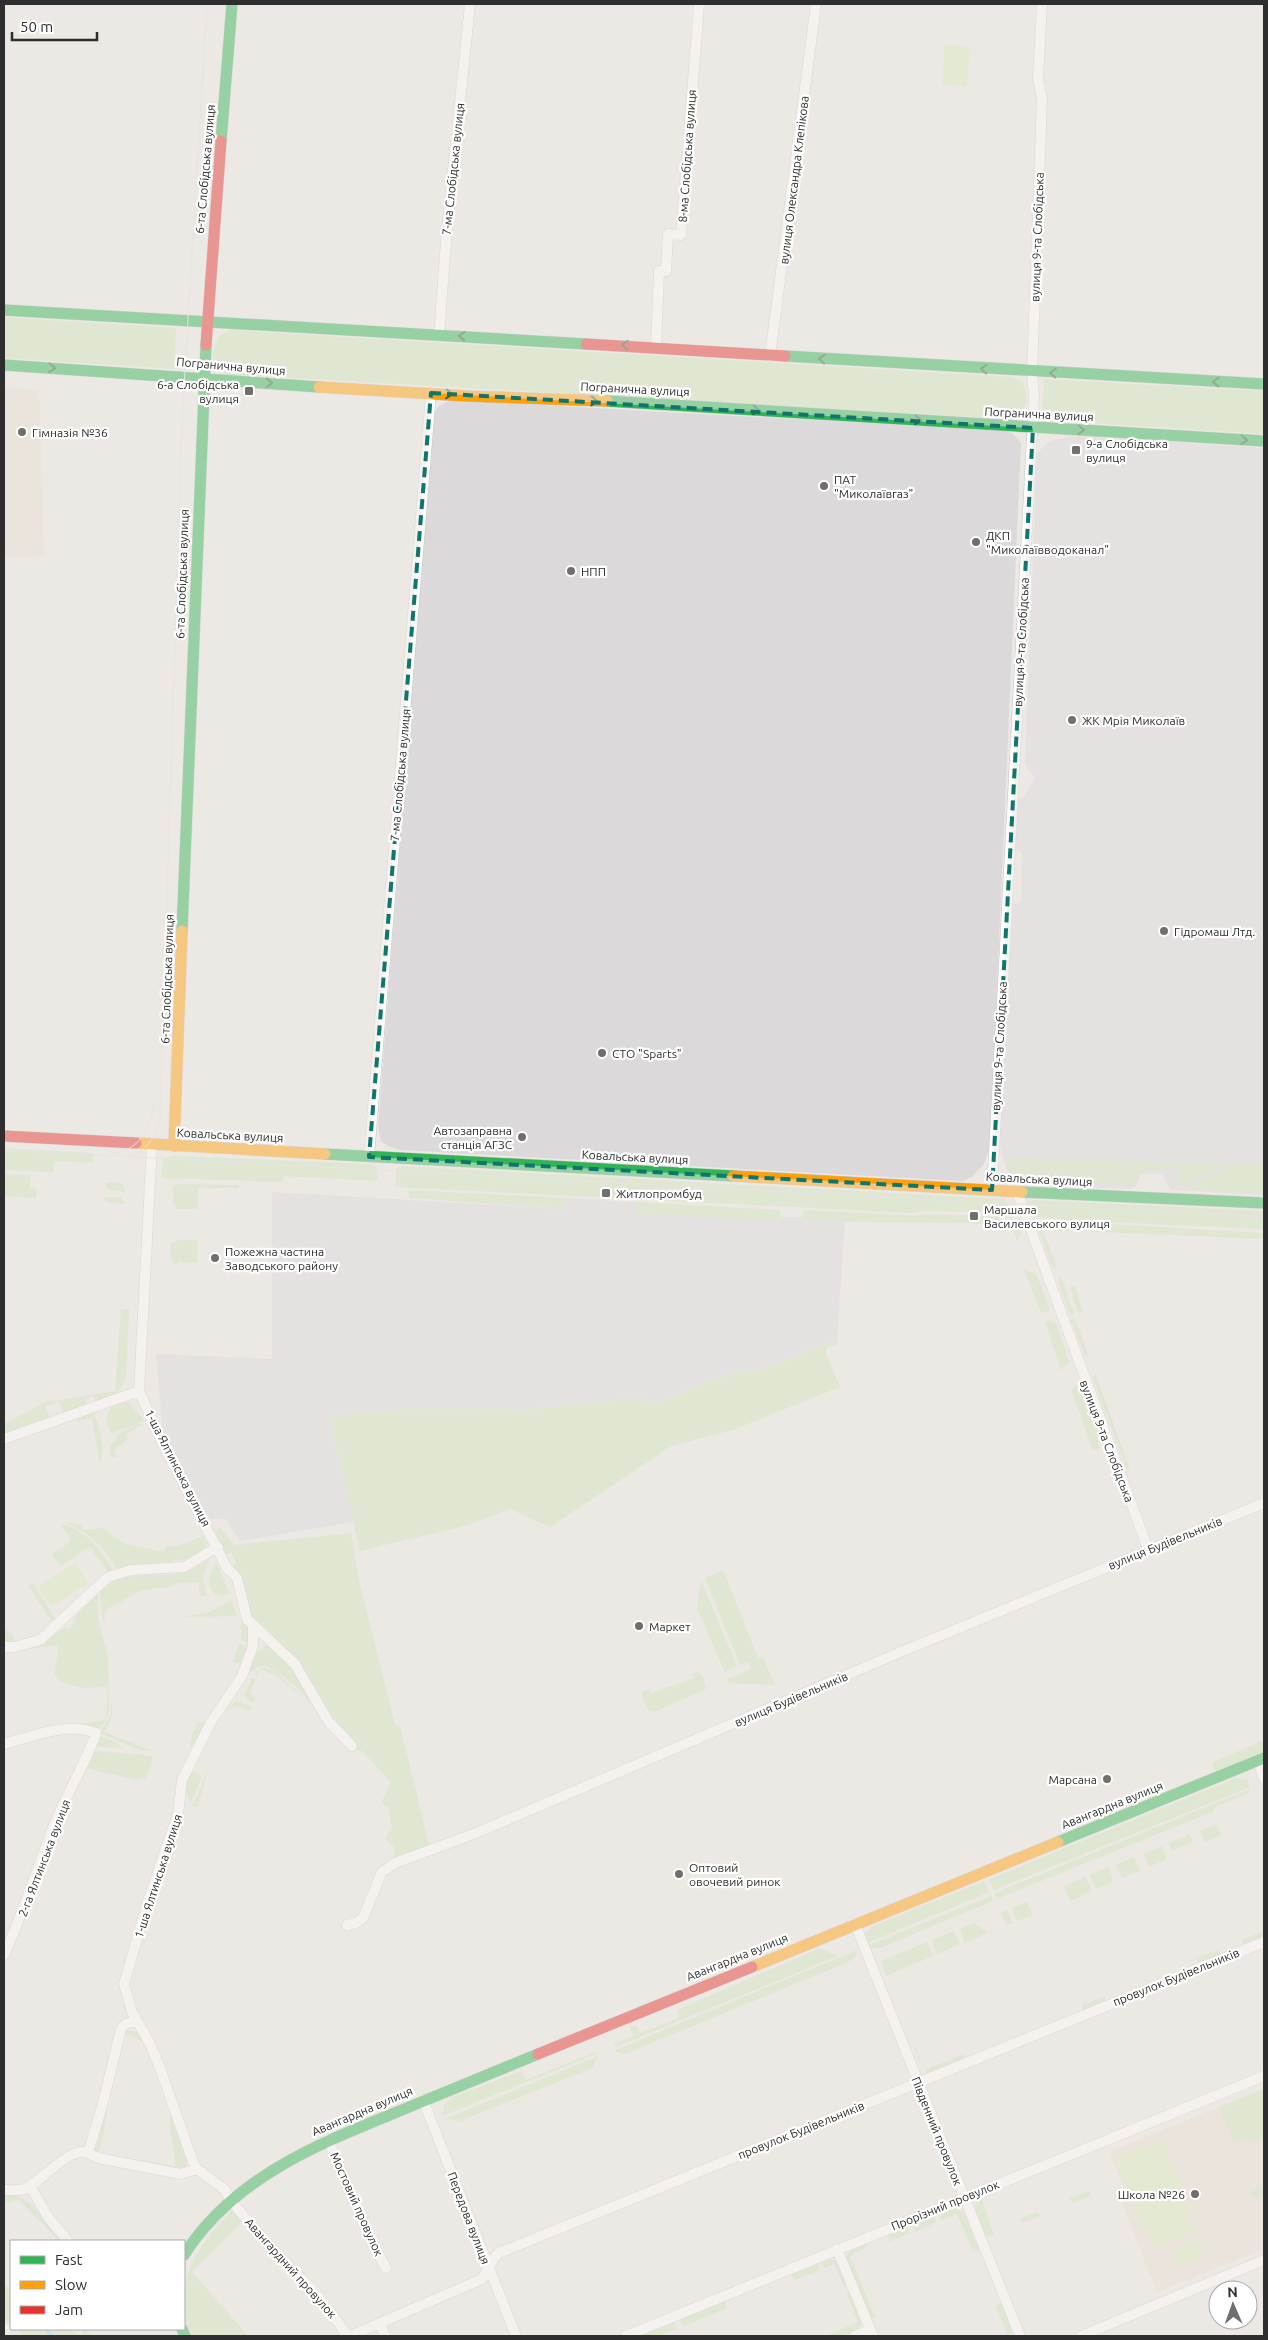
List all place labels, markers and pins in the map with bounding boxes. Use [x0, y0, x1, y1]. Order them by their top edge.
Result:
place label: 6-а Слобідська вулиця [157, 378, 239, 405]
marker: 6-а Слобідська вулиця [243, 385, 255, 397]
marker: Гімназія №36 [16, 426, 28, 438]
place label: Гімназія №36 [32, 426, 108, 439]
place label: 9-а Слобідська вулиця [1086, 437, 1168, 464]
marker: 9-а Слобідська вулиця [1070, 444, 1082, 456]
place label: ПАТ "Миколаївгаз" [834, 473, 913, 500]
marker: ПАТ "Миколаївгаз" [818, 480, 830, 492]
place label: ДКП "Миколаївводоканал" [986, 529, 1109, 556]
marker: ДКП "Миколаївводоканал" [970, 536, 982, 548]
marker: НПП [565, 565, 577, 577]
place label: НПП [581, 565, 606, 578]
marker: ЖК Мрія Миколаїв [1066, 714, 1078, 726]
place label: ЖК Мрія Миколаїв [1082, 714, 1185, 727]
marker: Гідромаш Лтд. [1158, 925, 1170, 937]
place label: Гідромаш Лтд. [1174, 925, 1255, 938]
marker: СТО "Sparts" [596, 1047, 608, 1059]
place label: СТО "Sparts" [612, 1047, 682, 1060]
place label: Автозаправна станція АГЗС [434, 1124, 513, 1151]
marker: Автозаправна станція АГЗС [516, 1131, 528, 1143]
marker: Житлопромбуд [600, 1187, 612, 1199]
place label: Житлопромбуд [616, 1187, 702, 1200]
place label: Маршала Василевського вулиця [984, 1203, 1110, 1230]
marker: Маршала Василевського вулиця [968, 1210, 980, 1222]
place label: Пожежна частина Заводського району [225, 1245, 338, 1272]
marker: Пожежна частина Заводського району [209, 1252, 221, 1264]
marker: Маркет [633, 1620, 645, 1632]
place label: Маркет [649, 1620, 691, 1633]
place label: Марсана [1048, 1773, 1097, 1786]
marker: Марсана [1101, 1773, 1113, 1785]
place label: Оптовий овочевий ринок [689, 1861, 781, 1888]
marker: Оптовий овочевий ринок [673, 1868, 685, 1880]
place label: Школа №26 [1118, 2188, 1185, 2201]
marker: Школа №26 [1189, 2188, 1201, 2200]

